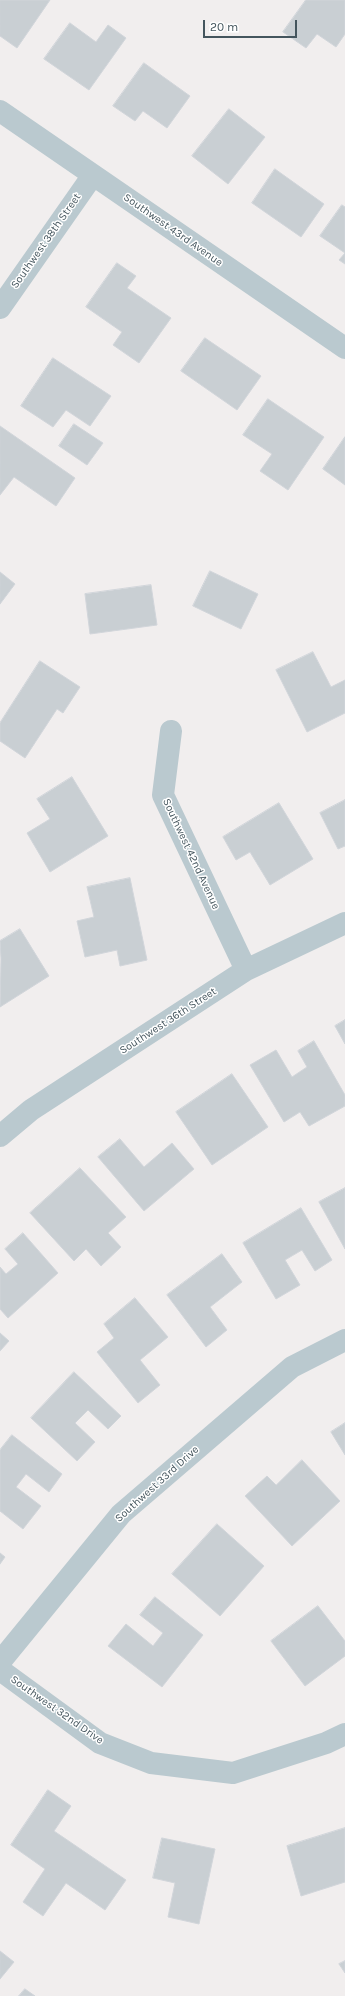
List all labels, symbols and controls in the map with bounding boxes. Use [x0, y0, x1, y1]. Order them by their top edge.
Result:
scale bar [205, 12, 299, 38]
text: 20 m [210, 20, 238, 34]
street label: Southwest 38th Street [8, 191, 84, 291]
street label: Southwest 43rd Avenue [121, 191, 225, 269]
street label: Southwest 42nd Avenue [160, 797, 222, 911]
street label: Southwest 36th Street [117, 985, 219, 1057]
street label: Southwest 33rd Drive [112, 1443, 202, 1525]
street label: Southwest 32nd Drive [8, 1673, 106, 1747]

